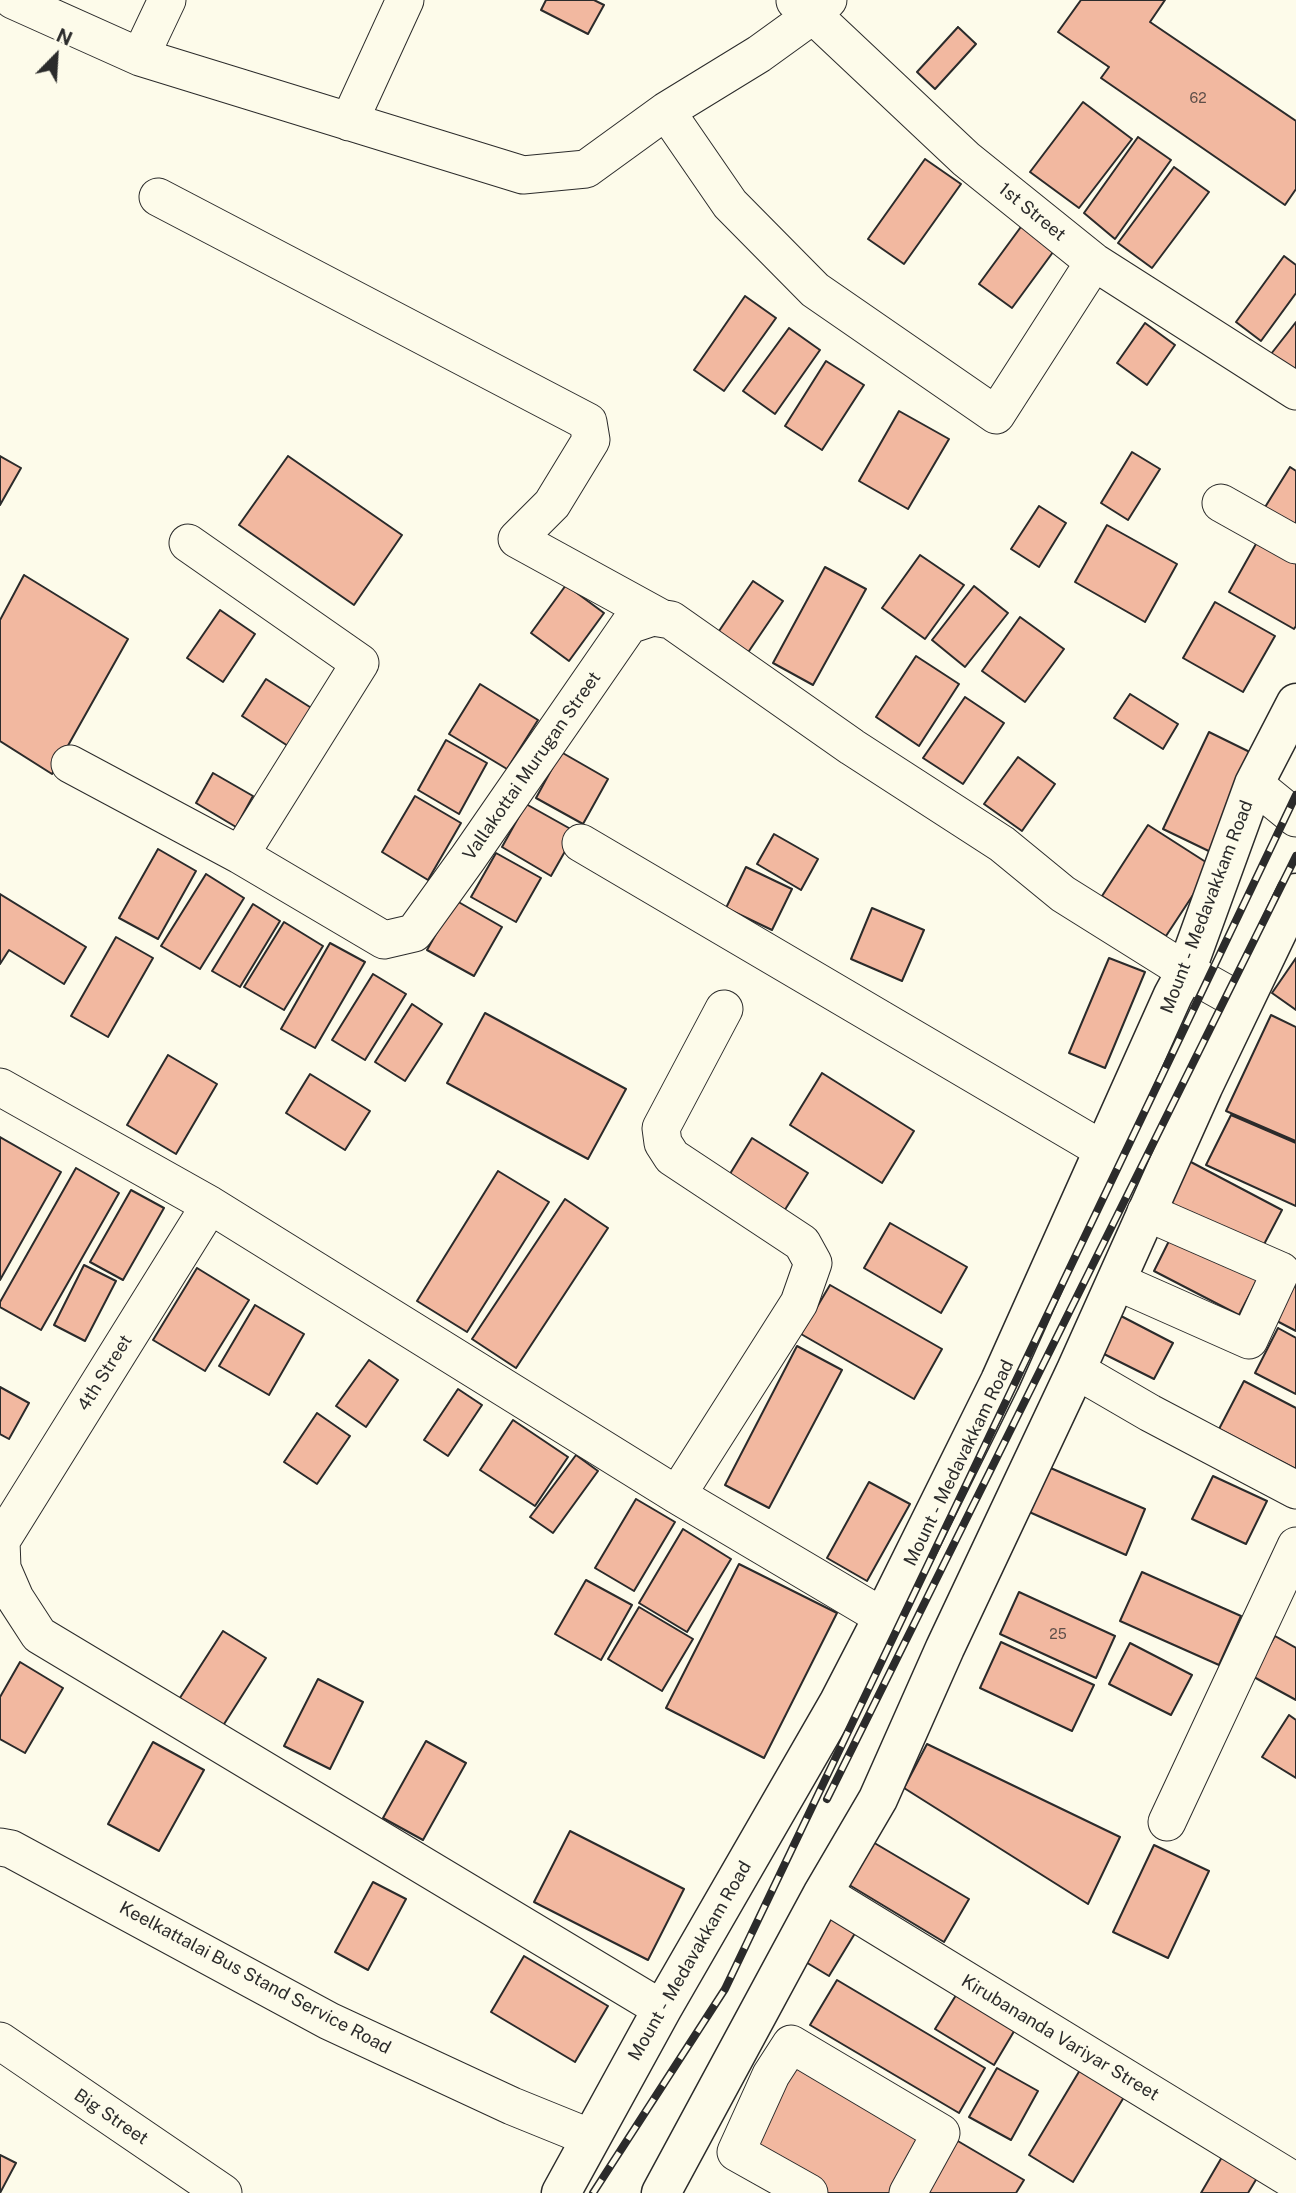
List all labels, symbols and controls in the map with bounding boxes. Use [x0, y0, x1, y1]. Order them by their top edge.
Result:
north arrow [21, 21, 91, 91]
text: N [53, 24, 76, 50]
house number: 62 [1189, 91, 1207, 107]
street label: 1st Street [994, 178, 1070, 246]
street label: Vallakottai Murugan Street [459, 668, 605, 864]
street label: Mount - Medavakkam Road [1156, 797, 1258, 1017]
street label: 4th Street [73, 1331, 137, 1415]
street label: Mount - Medavakkam Road [900, 1356, 1018, 1570]
house number: 25 [1049, 1627, 1067, 1643]
street label: Mount - Medavakkam Road [624, 1857, 756, 2065]
street label: Keelkattalai Bus Stand Service Road [116, 1897, 394, 2059]
street label: Kirubananda Variyar Street [957, 1970, 1163, 2106]
street label: Big Street [70, 2084, 152, 2150]

